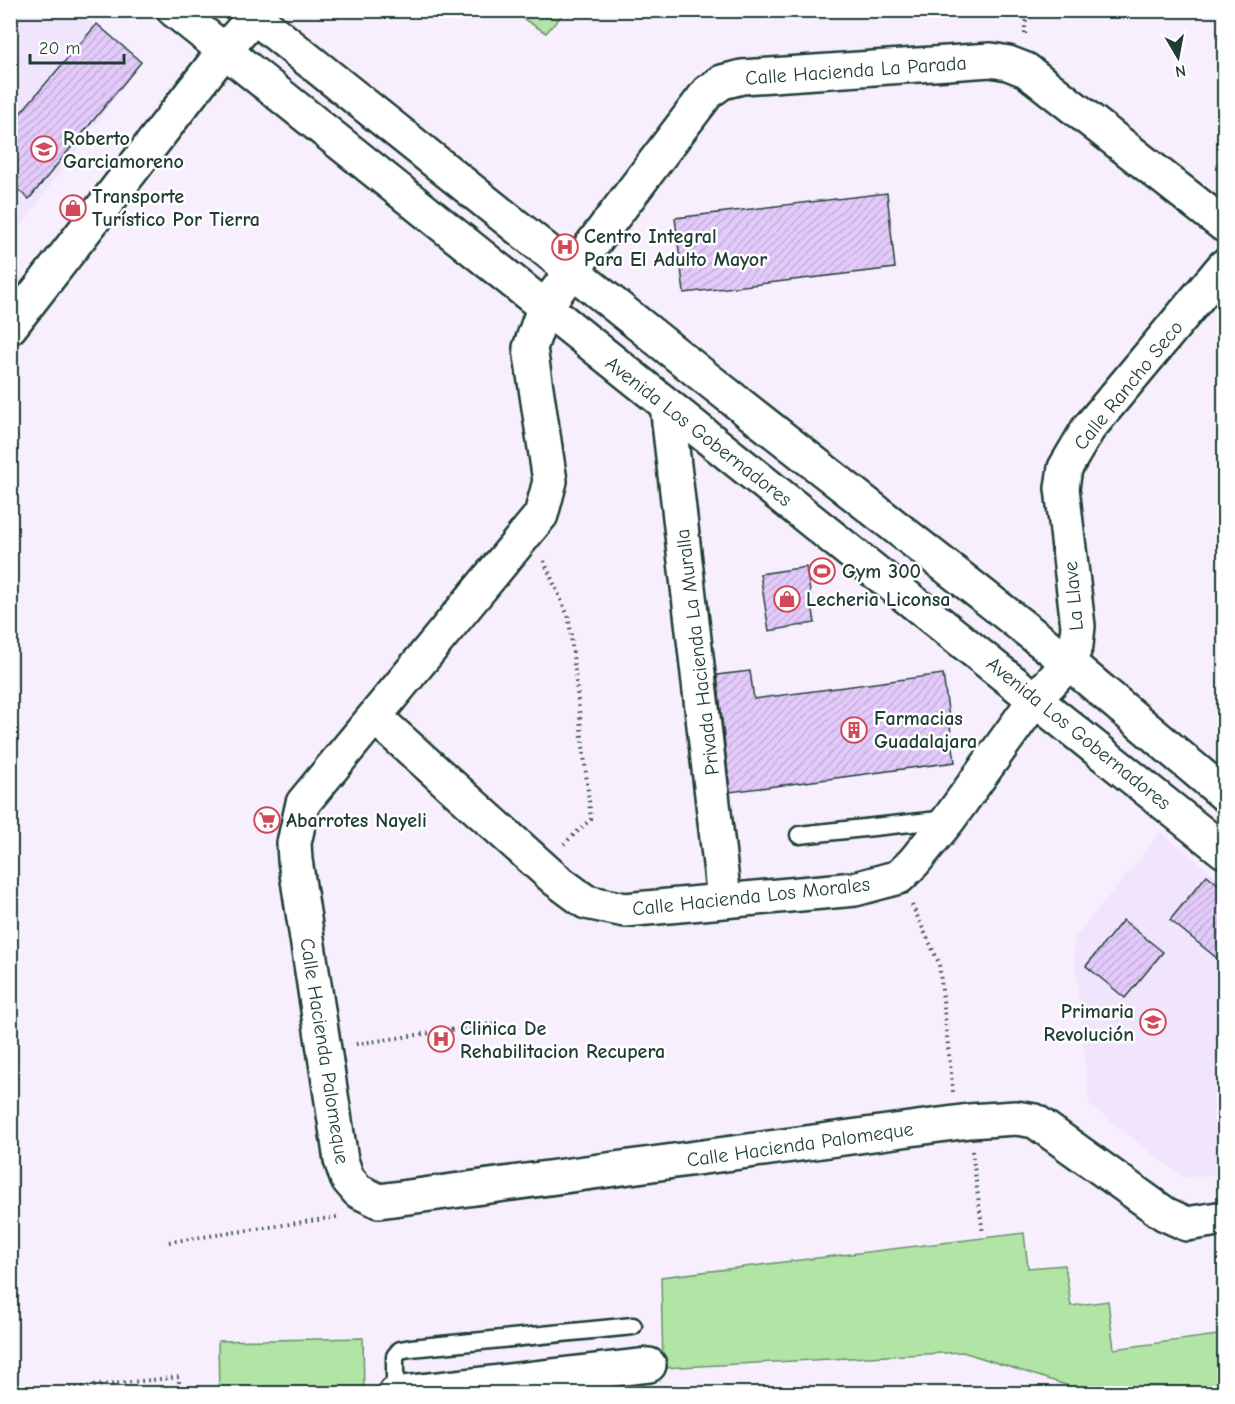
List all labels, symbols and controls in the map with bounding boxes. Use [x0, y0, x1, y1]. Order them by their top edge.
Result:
scale bar [30, 27, 124, 65]
north arrow [1148, 27, 1208, 87]
text: 20 m [39, 38, 80, 59]
street label: Calle Hacienda La Parada [745, 51, 967, 90]
text: N [1174, 61, 1187, 81]
place label: Roberto Garciamoreno [63, 127, 184, 173]
school or university icon: Roberto Garciamoreno [29, 134, 59, 164]
place label: Transporte Turístico Por Tierra [92, 185, 260, 231]
shop icon: Transporte Turístico Por Tierra [58, 193, 88, 223]
place label: Centro Integral Para El Adulto Mayor [584, 225, 767, 271]
hospital icon: Centro Integral Para El Adulto Mayor [550, 232, 580, 262]
street label: Calle Rancho Seco [1069, 316, 1188, 455]
street label: Avenida Los Gobernadores [601, 352, 796, 511]
street label: Privada Hacienda La Muralla [671, 528, 724, 776]
sports icon: Gym 300 [807, 556, 837, 586]
place label: Gym 300 [842, 560, 921, 583]
street label: La Llave [1059, 560, 1088, 631]
shop icon: Lecheria Liconsa [772, 584, 802, 614]
place label: Lecheria Liconsa [806, 588, 950, 611]
street label: Avenida Los Gobernadores [982, 652, 1175, 815]
place label: Farmacias Guadalajara [874, 707, 977, 753]
building icon: Farmacias Guadalajara [839, 715, 869, 745]
supermarket icon: Abarrotes Nayeli [252, 805, 282, 835]
place label: Abarrotes Nayeli [286, 809, 427, 832]
street label: Calle Hacienda Los Morales [631, 873, 871, 920]
street label: Calle Hacienda Palomeque [295, 936, 354, 1166]
place label: Primaria Revolución [1043, 1000, 1134, 1046]
school or university icon: Primaria Revolución [1138, 1007, 1168, 1037]
place label: Clinica De Rehabilitacion Recupera [460, 1017, 665, 1063]
hospital icon: Clinica De Rehabilitacion Recupera [426, 1024, 456, 1054]
street label: Calle Hacienda Palomeque [685, 1117, 915, 1172]

